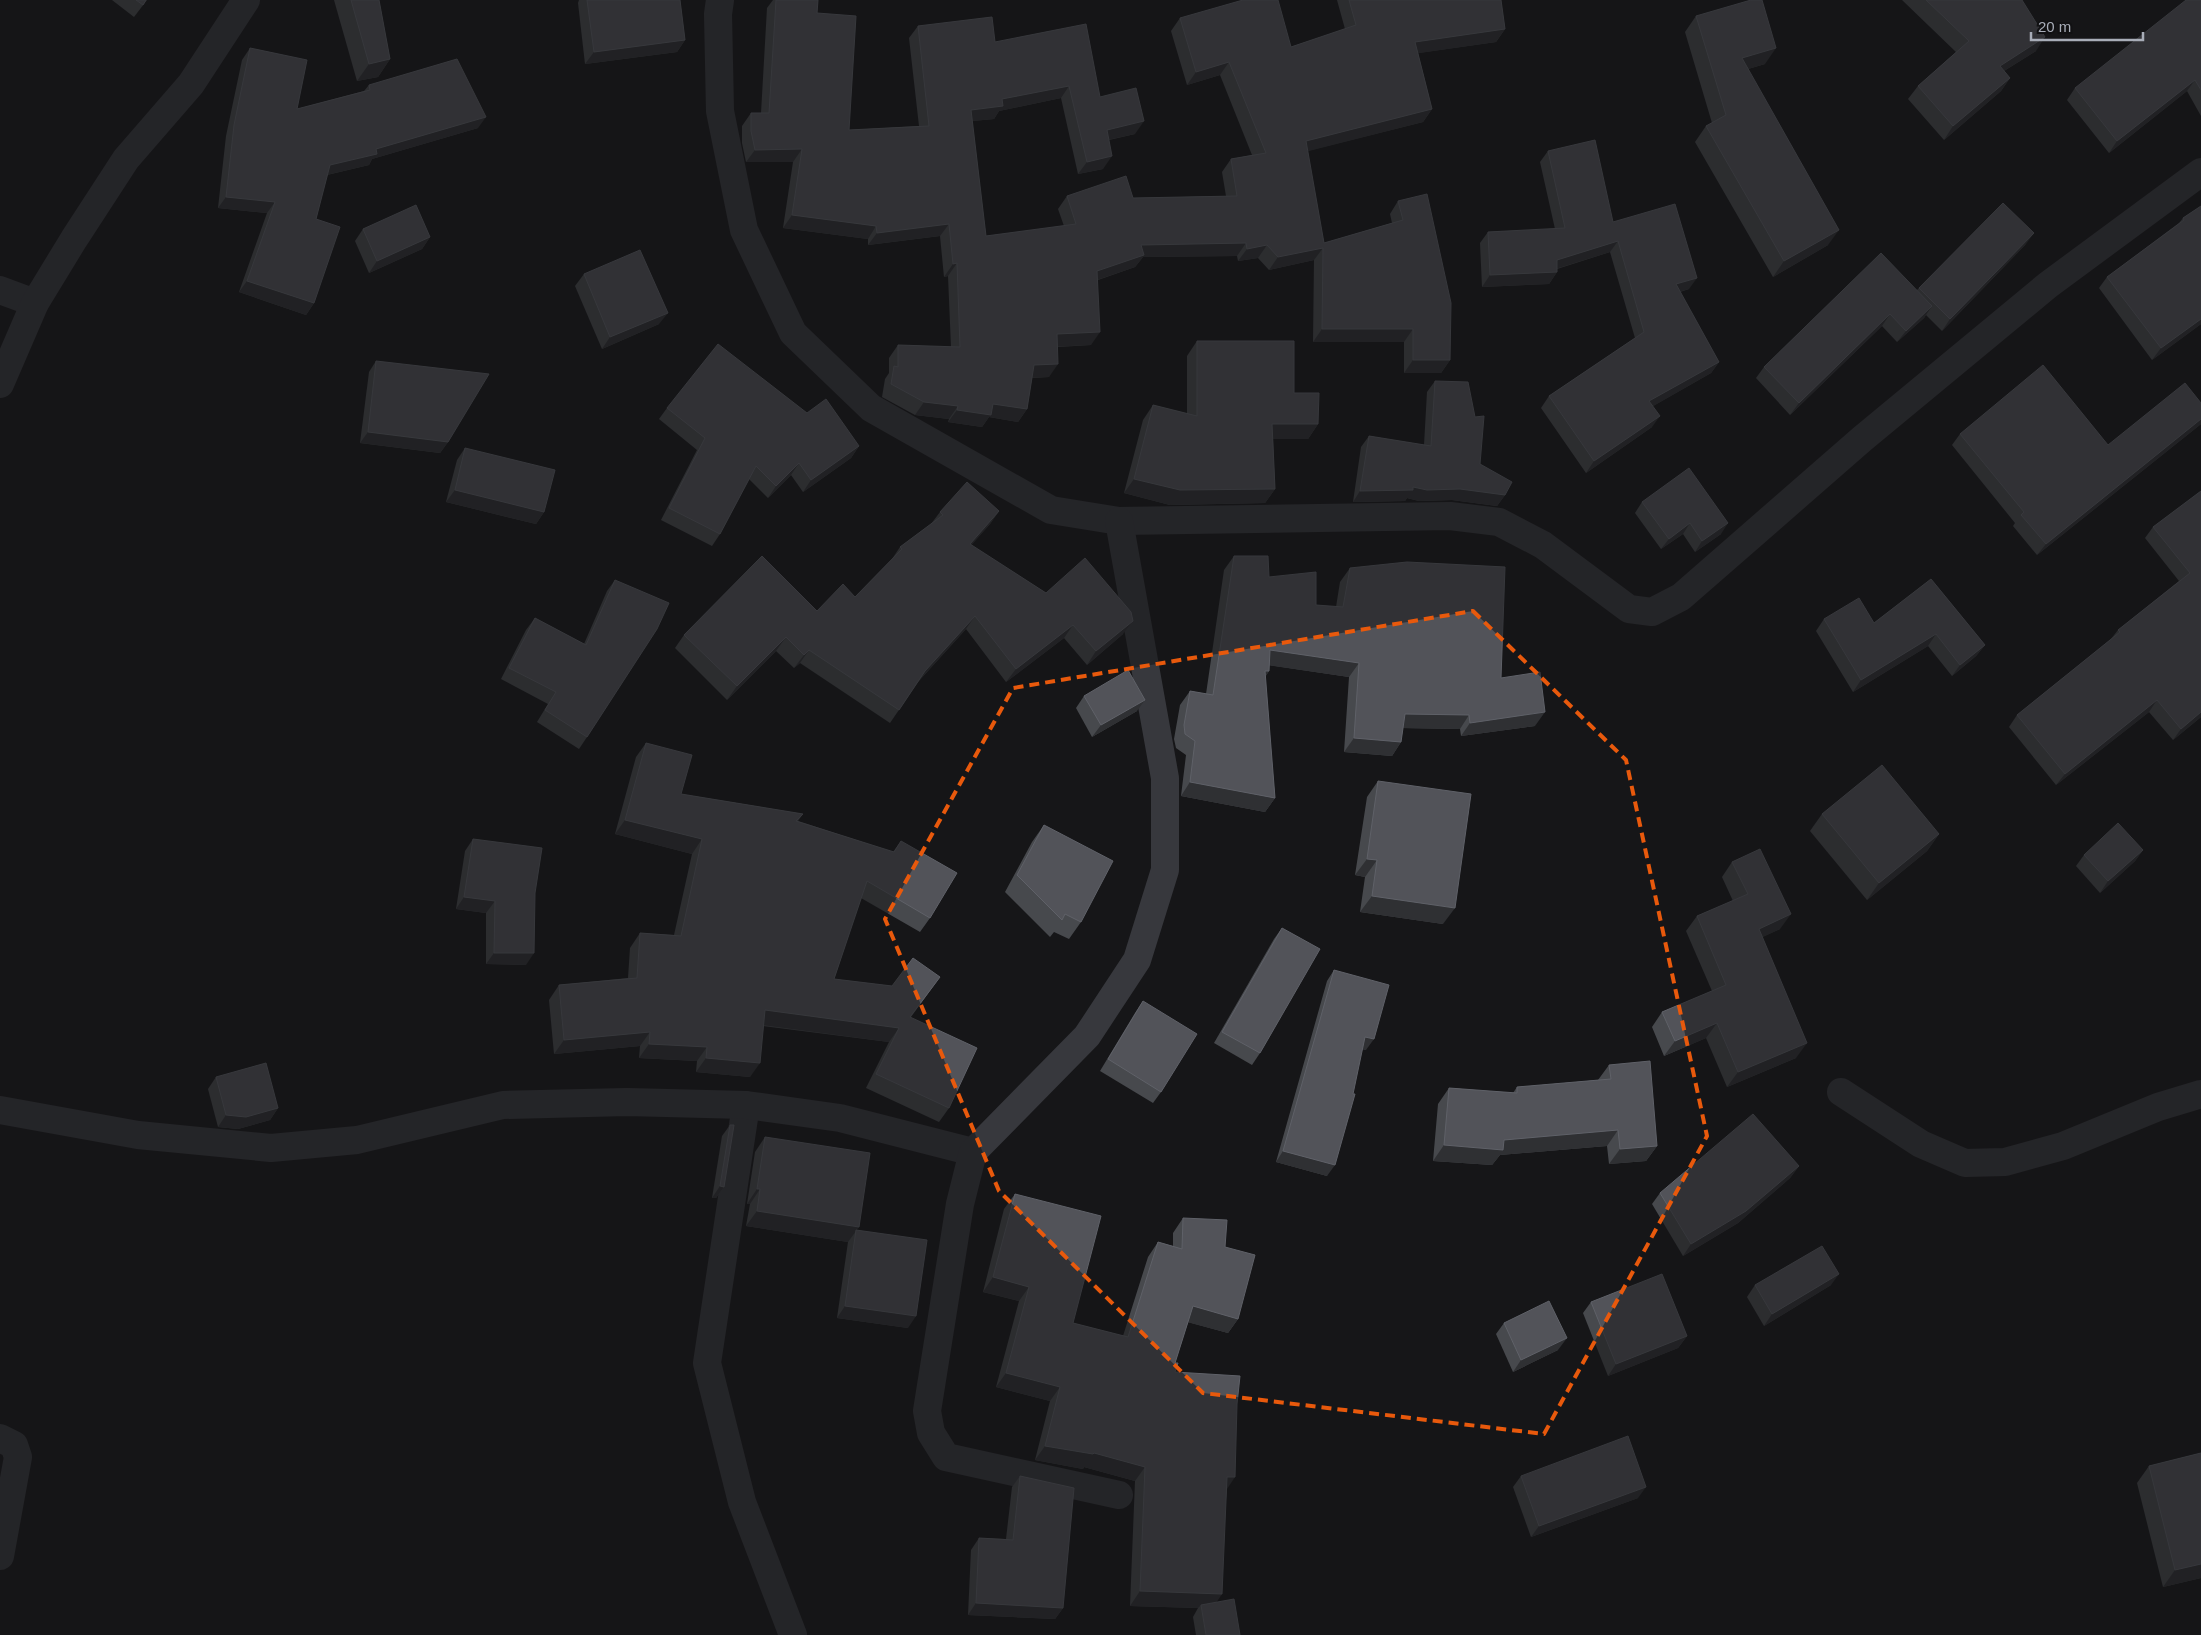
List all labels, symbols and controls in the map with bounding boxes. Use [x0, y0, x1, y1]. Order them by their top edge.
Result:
scale bar [2031, 10, 2144, 42]
text: 20 m [2038, 18, 2071, 35]

